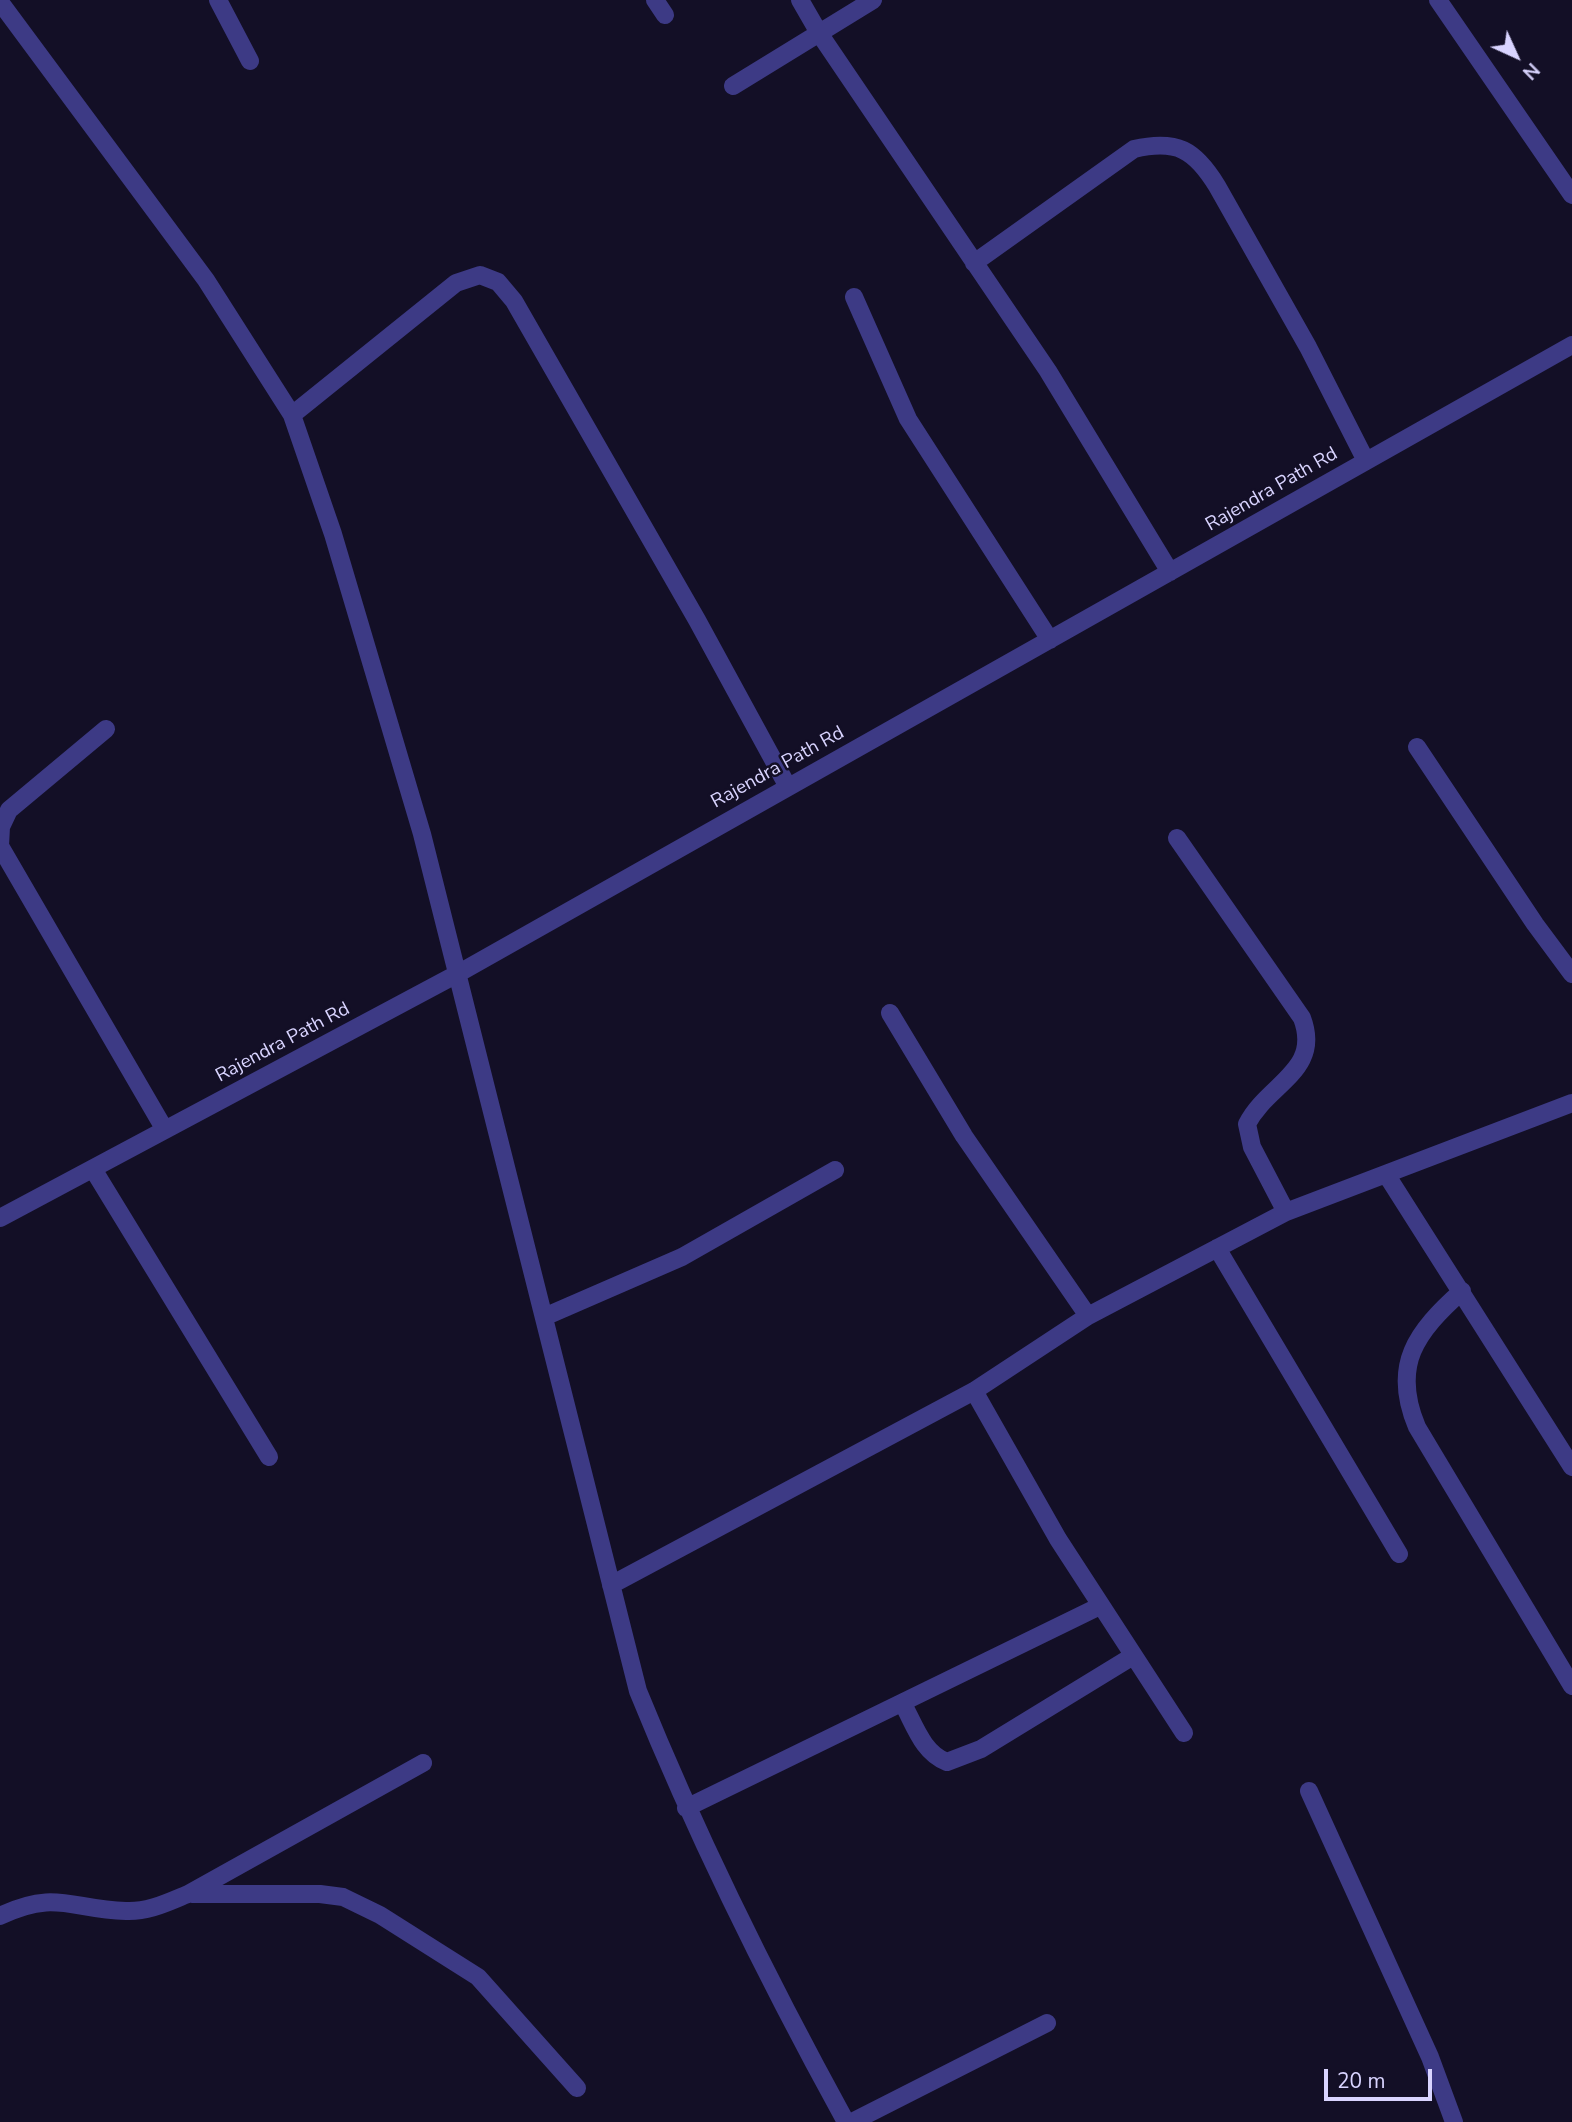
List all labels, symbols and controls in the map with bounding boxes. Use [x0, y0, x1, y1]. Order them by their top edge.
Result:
north arrow [1481, 21, 1551, 91]
text: N [1517, 57, 1545, 85]
street label: Rajendra Path Rd [1202, 443, 1342, 537]
street label: Rajendra Path Rd [708, 722, 848, 814]
street label: Rajendra Path Rd [212, 998, 354, 1088]
scale bar [1327, 2056, 1436, 2100]
text: 20 m [1337, 2067, 1386, 2095]

